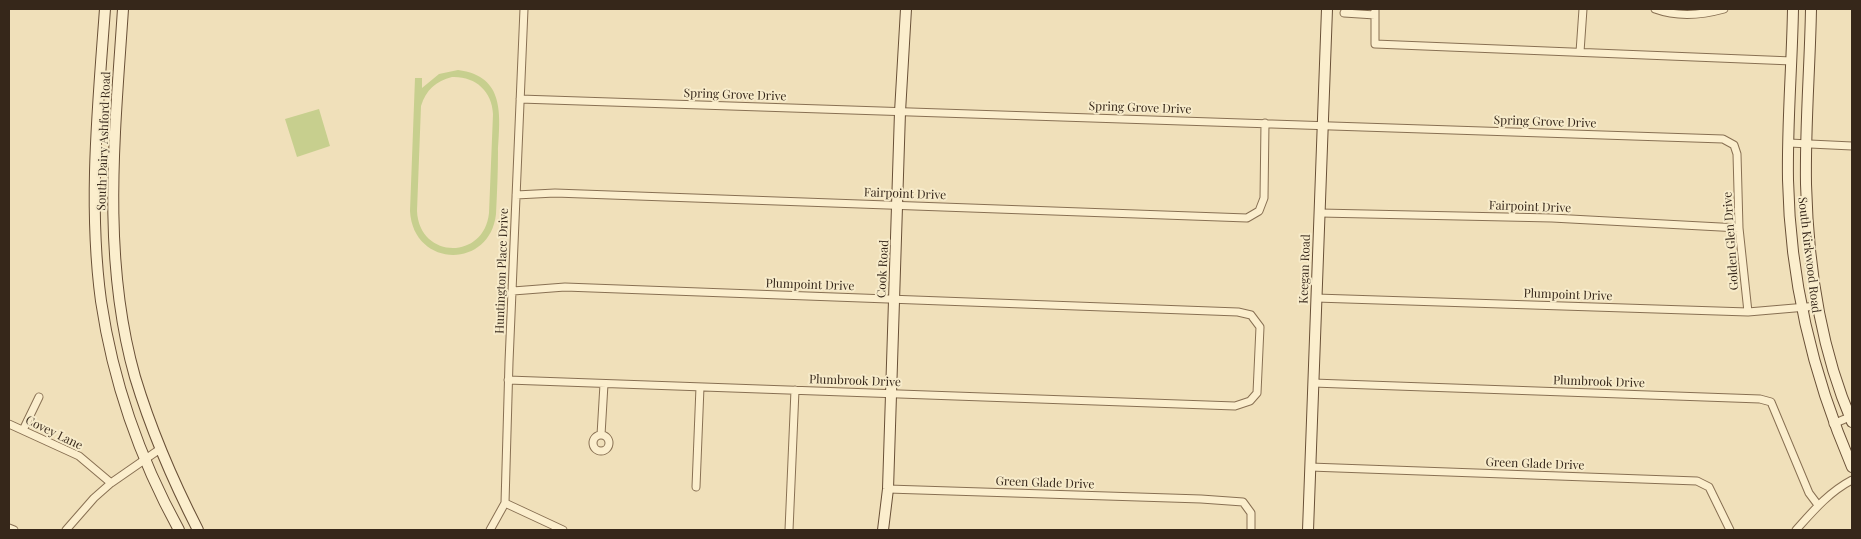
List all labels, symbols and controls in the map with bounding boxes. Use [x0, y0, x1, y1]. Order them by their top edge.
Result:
street label: South Dairy Ashford Road [94, 71, 114, 211]
street label: Spring Grove Drive [683, 86, 787, 104]
street label: Spring Grove Drive [1088, 99, 1192, 117]
street label: Spring Grove Drive [1493, 113, 1597, 131]
street label: Fairpoint Drive [864, 185, 946, 203]
street label: Golden Glen Drive [1720, 191, 1742, 291]
street label: South Kirkwood Road [1795, 196, 1823, 314]
street label: Fairpoint Drive [1489, 198, 1571, 216]
street label: Huntington Place Drive [493, 208, 511, 334]
street label: Keegan Road [1297, 234, 1313, 304]
street label: Cook Road [874, 240, 892, 298]
street label: Plumpoint Drive [765, 276, 855, 294]
street label: Plumpoint Drive [1523, 286, 1613, 304]
street label: Plumbrook Drive [809, 372, 901, 390]
street label: Plumbrook Drive [1553, 373, 1645, 391]
street label: Covey Lane [23, 413, 85, 453]
street label: Green Glade Drive [1485, 455, 1585, 473]
street label: Green Glade Drive [995, 474, 1095, 492]

